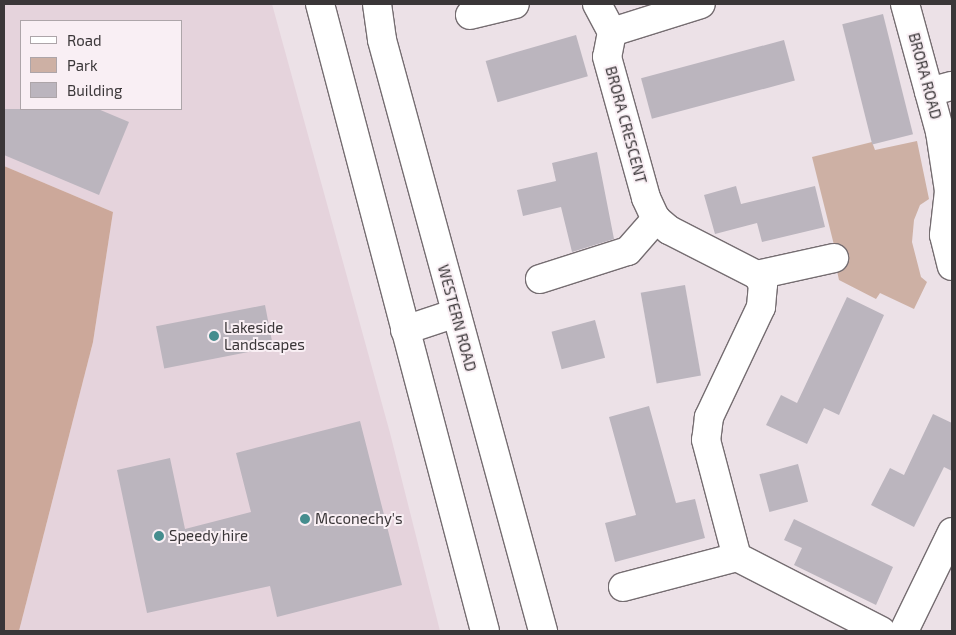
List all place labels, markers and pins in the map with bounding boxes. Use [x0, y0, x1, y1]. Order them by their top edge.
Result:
place label: Lakeside Landscapes [224, 318, 305, 353]
marker: Lakeside Landscapes [208, 330, 220, 342]
place label: Mcconechy's [315, 510, 403, 528]
marker: Mcconechy's [299, 513, 311, 525]
place label: Speedy hire [169, 527, 248, 545]
marker: Speedy hire [153, 530, 165, 542]

